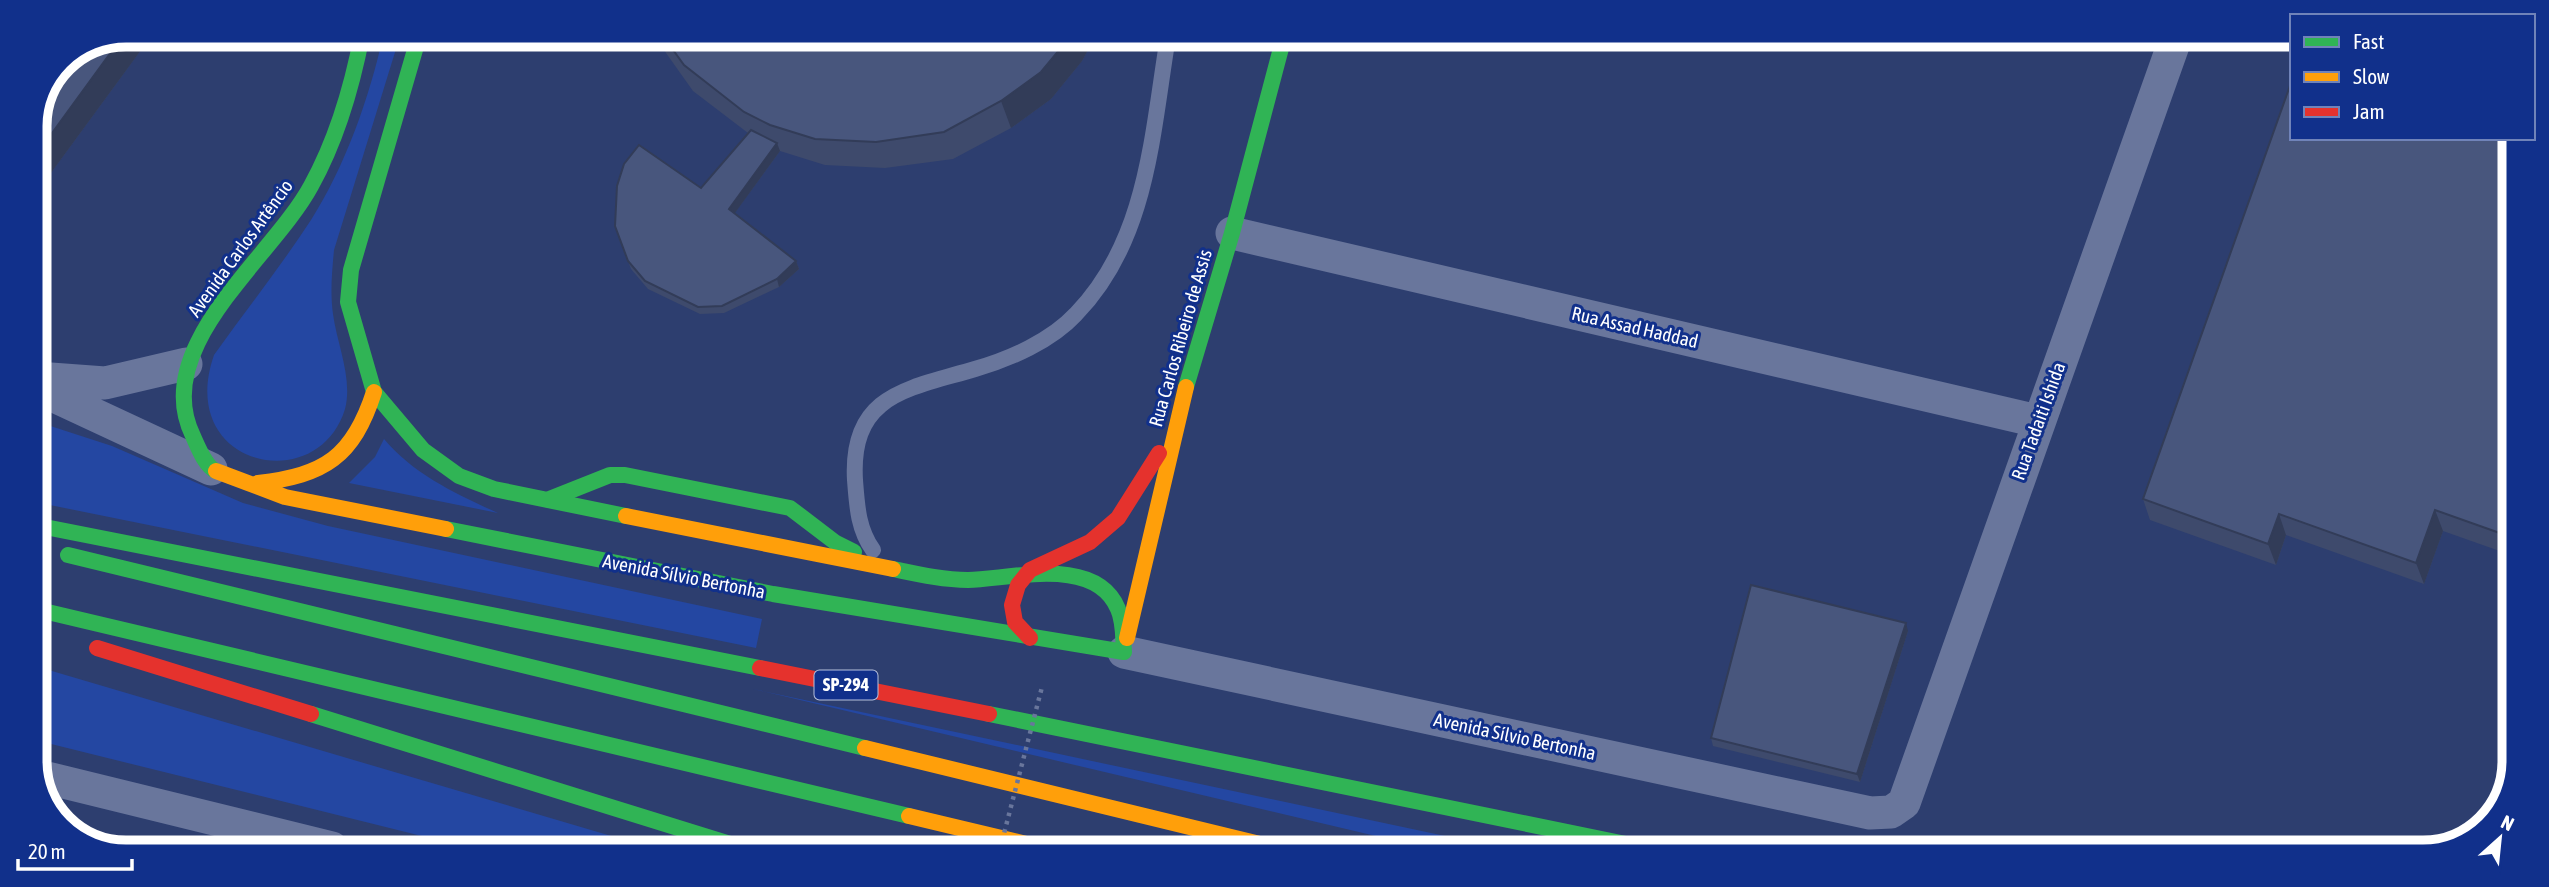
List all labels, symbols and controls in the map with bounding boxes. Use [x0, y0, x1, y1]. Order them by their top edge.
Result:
legend [2290, 14, 2535, 140]
text: Fast [2353, 29, 2384, 53]
text: Slow [2353, 64, 2390, 88]
text: Jam [2353, 99, 2385, 123]
street label: Avenida Carlos Artêncio [183, 175, 297, 321]
street label: Rua Carlos Ribeiro de Assis [1144, 247, 1216, 429]
street label: Rua Assad Haddad [1570, 302, 1700, 352]
street label: Rua Tadaiti Ishida [2007, 359, 2069, 483]
street label: Avenida Sílvio Bertonha [601, 549, 767, 603]
road number: SP-294 [814, 670, 878, 700]
street label: Avenida Sílvio Bertonha [1432, 708, 1598, 764]
north arrow [2465, 803, 2535, 873]
text: N [2498, 811, 2518, 835]
scale bar [18, 828, 131, 872]
text: 20 m [28, 839, 66, 863]

